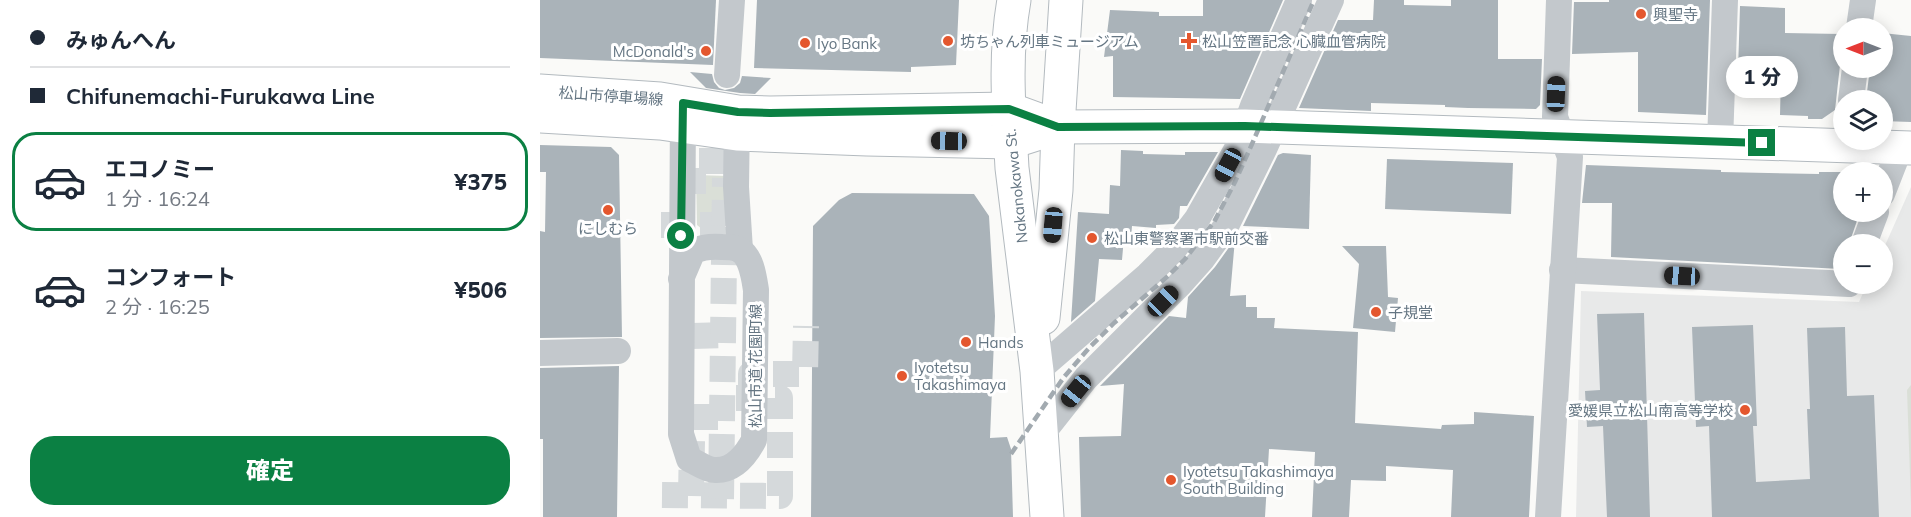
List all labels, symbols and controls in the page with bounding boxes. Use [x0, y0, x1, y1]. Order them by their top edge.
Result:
place label: 興聖寺 [1653, 5, 1698, 24]
marker: 興聖寺 [1634, 7, 1648, 21]
north arrow [1833, 18, 1893, 78]
map controls [1833, 18, 1893, 294]
text: みゅんへん [66, 26, 176, 54]
place label: 坊ちゃん列車ミュージアム [960, 32, 1139, 51]
marker: 松山笠置記念 心臓血管病院 [1180, 32, 1198, 50]
place label: 松山笠置記念 心臓血管病院 [1202, 32, 1386, 51]
place label: Iyo Bank [817, 34, 877, 53]
marker: 坊ちゃん列車ミュージアム [941, 34, 955, 48]
marker: Iyo Bank [798, 36, 812, 50]
place label: McDonald's [613, 42, 694, 61]
marker: McDonald's [699, 44, 713, 58]
callout: 1 分 [1726, 56, 1798, 98]
text: 1 分 [1743, 64, 1781, 89]
car [1546, 76, 1566, 112]
text: Chifunemachi-Furukawa Line [66, 82, 375, 110]
street label: 松山市停車場線 [558, 83, 664, 109]
button: layers [1833, 90, 1893, 150]
street label: Nakanokawa St. [1001, 128, 1031, 244]
route end [1748, 129, 1775, 156]
car [931, 132, 967, 150]
car [1212, 145, 1244, 185]
icon: car [33, 155, 87, 209]
text: エコノミー [105, 155, 215, 183]
button: + [1833, 162, 1893, 222]
text: ¥375 [454, 168, 507, 196]
text: 1 分 · 16:24 [105, 186, 210, 211]
marker: にしむら [601, 203, 615, 217]
car [1042, 206, 1064, 244]
place label: にしむら [578, 219, 638, 238]
route start [667, 222, 694, 249]
place label: 松山東警察署市駅前交番 [1104, 229, 1269, 248]
marker: 松山東警察署市駅前交番 [1085, 231, 1099, 245]
button: − [1833, 234, 1893, 294]
icon: car [33, 263, 87, 317]
text: コンフォート [105, 263, 236, 291]
car [1664, 266, 1700, 286]
text: ¥506 [454, 276, 507, 304]
car [1144, 282, 1182, 320]
text: 2 分 · 16:25 [105, 294, 210, 319]
place label: 子規堂 [1388, 303, 1433, 322]
street label: 松山市道 花園町線 [746, 304, 765, 428]
marker: 子規堂 [1369, 305, 1383, 319]
place label: Hands [978, 333, 1024, 352]
marker: Hands [959, 335, 973, 349]
place label: Iyotetsu Takashimaya [914, 358, 1006, 394]
marker: Iyotetsu Takashimaya [895, 369, 909, 383]
car [1058, 371, 1094, 411]
place label: 愛媛県立松山南高等学校 [1568, 401, 1733, 420]
marker: 愛媛県立松山南高等学校 [1738, 403, 1752, 417]
button: 確定 [30, 436, 510, 505]
place label: Iyotetsu Takashimaya South Building [1183, 462, 1334, 498]
marker: Iyotetsu Takashimaya South Building [1164, 473, 1178, 487]

